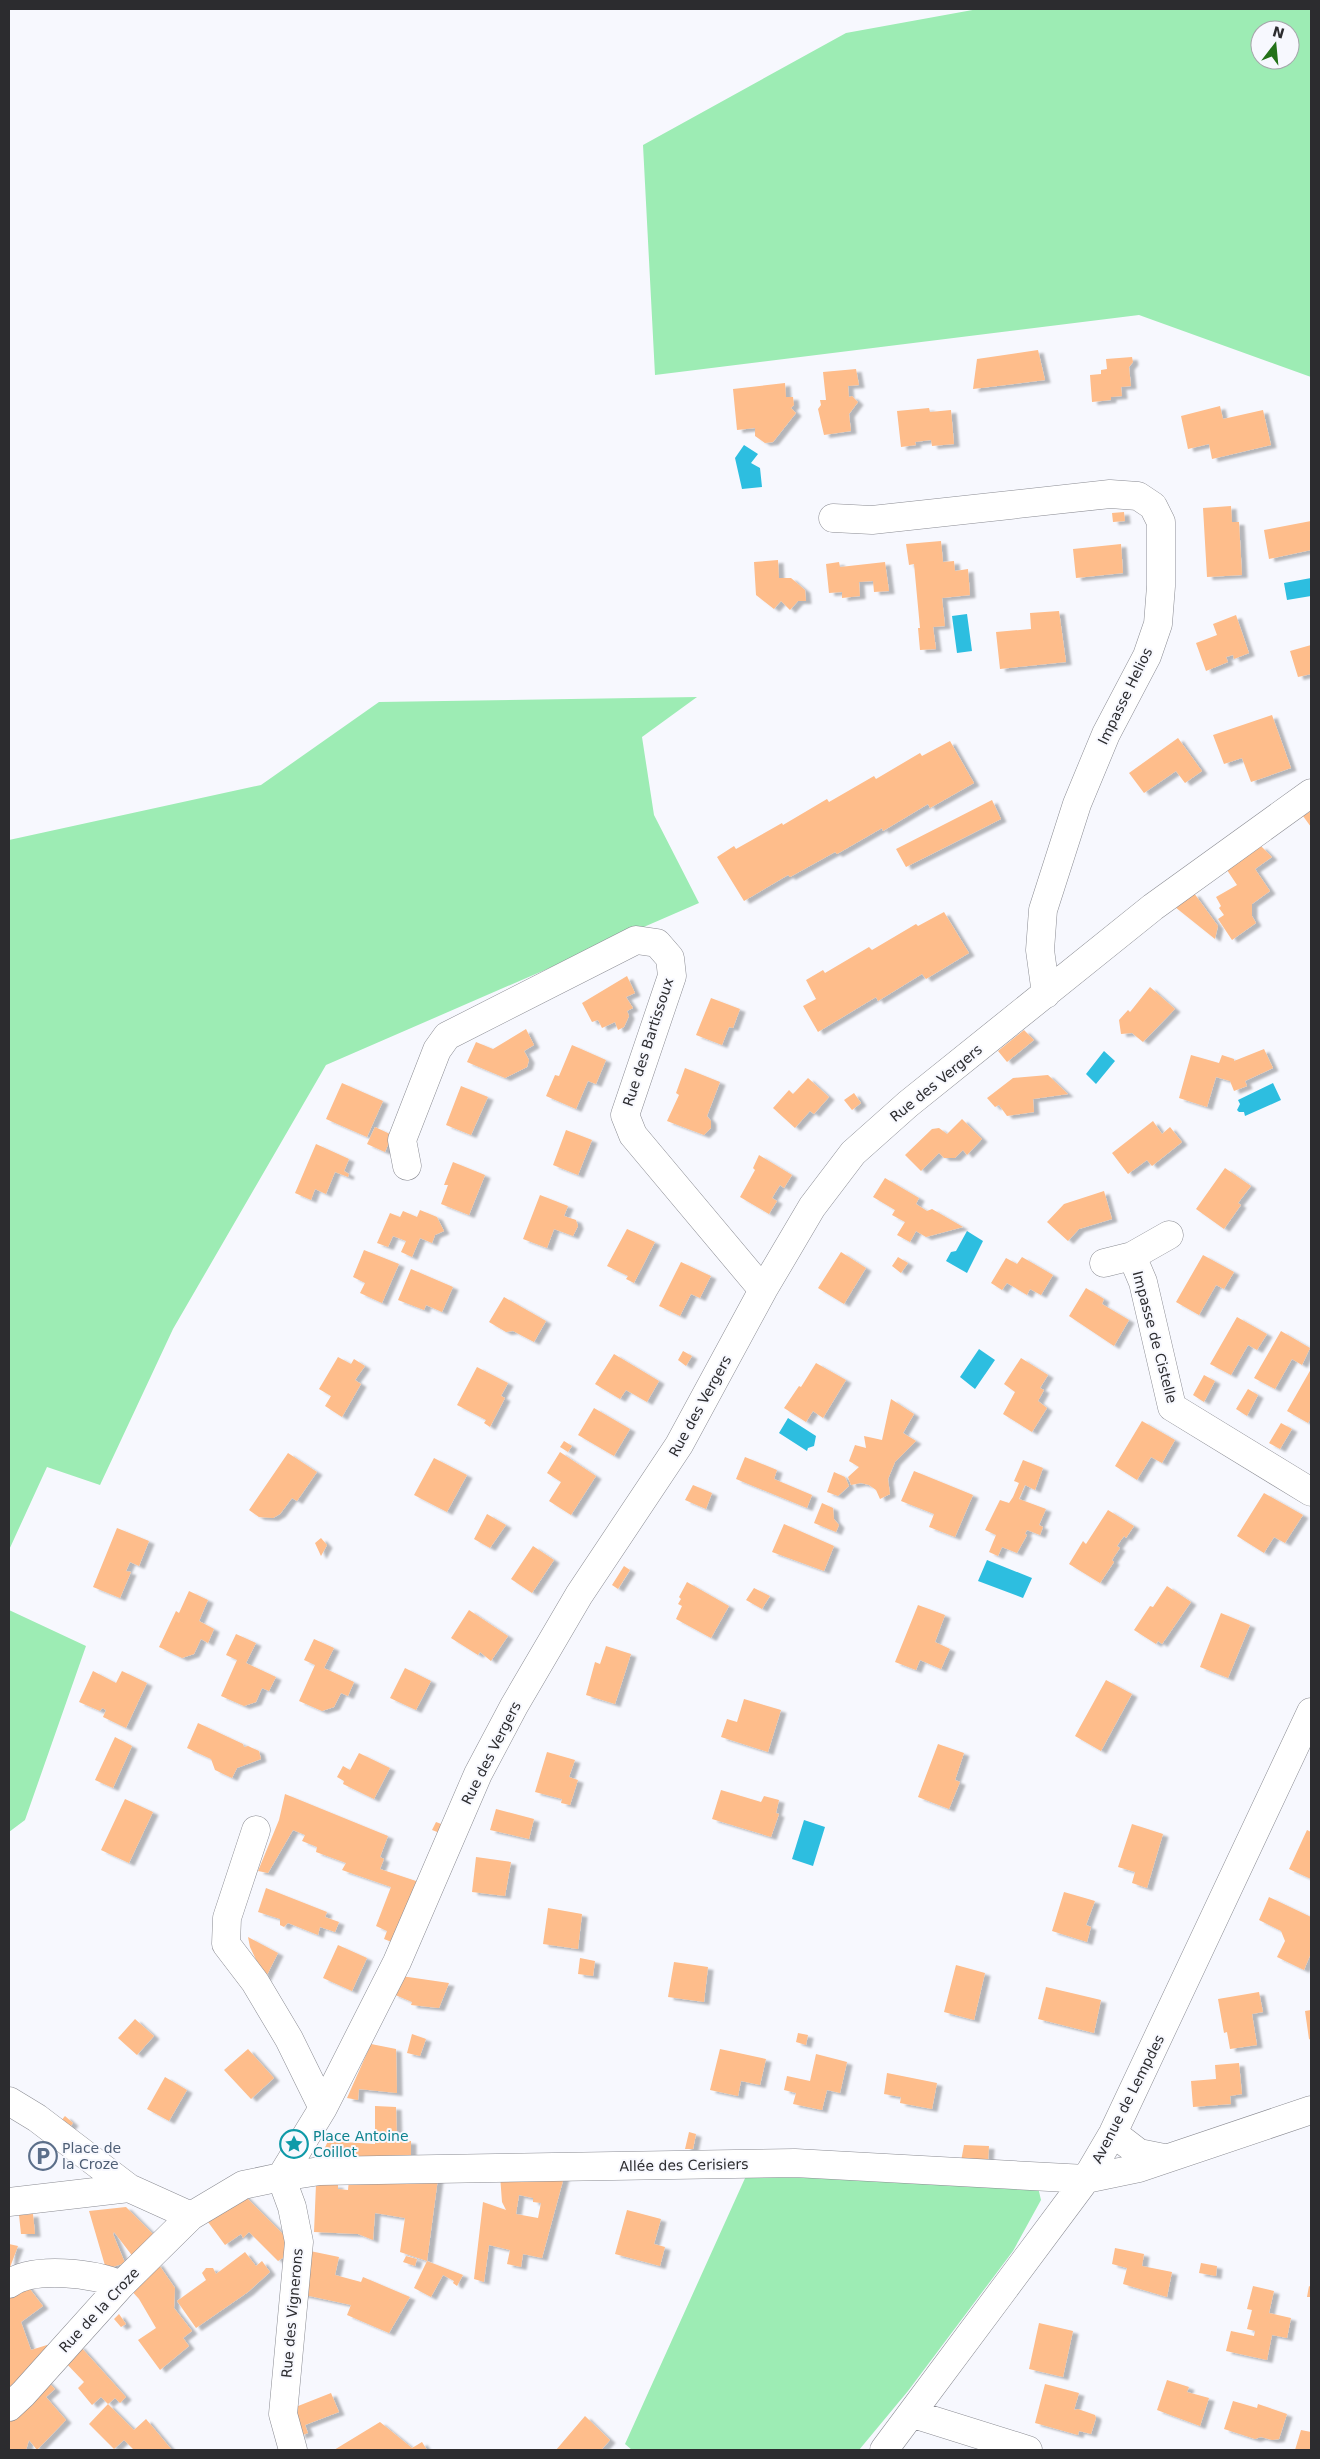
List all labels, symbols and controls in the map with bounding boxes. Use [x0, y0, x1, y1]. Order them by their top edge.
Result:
north arrow [1250, 20, 1300, 70]
text: N [1271, 23, 1286, 42]
street label: Impasse Helios [1095, 645, 1155, 747]
street label: Rue des Bartissoux [620, 976, 676, 1108]
street label: Rue des Vergers [887, 1041, 985, 1125]
street label: Impasse de Cistelle [1130, 1269, 1180, 1405]
street label: Rue des Vergers [666, 1353, 734, 1459]
street label: Rue des Vergers [458, 1699, 524, 1807]
street label: Avenue de Lempdes [1089, 2032, 1167, 2166]
place label: Place Antoine Coillot [313, 2128, 409, 2160]
place icon: Place Antoine Coillot [279, 2129, 309, 2159]
place label: Place de la Croze [62, 2140, 121, 2172]
parking icon: Place de la Croze [28, 2141, 58, 2171]
street label: Allée des Cerisiers [619, 2156, 749, 2174]
street label: Rue des Vignerons [278, 2248, 306, 2378]
street label: Rue de la Croze [56, 2264, 142, 2356]

